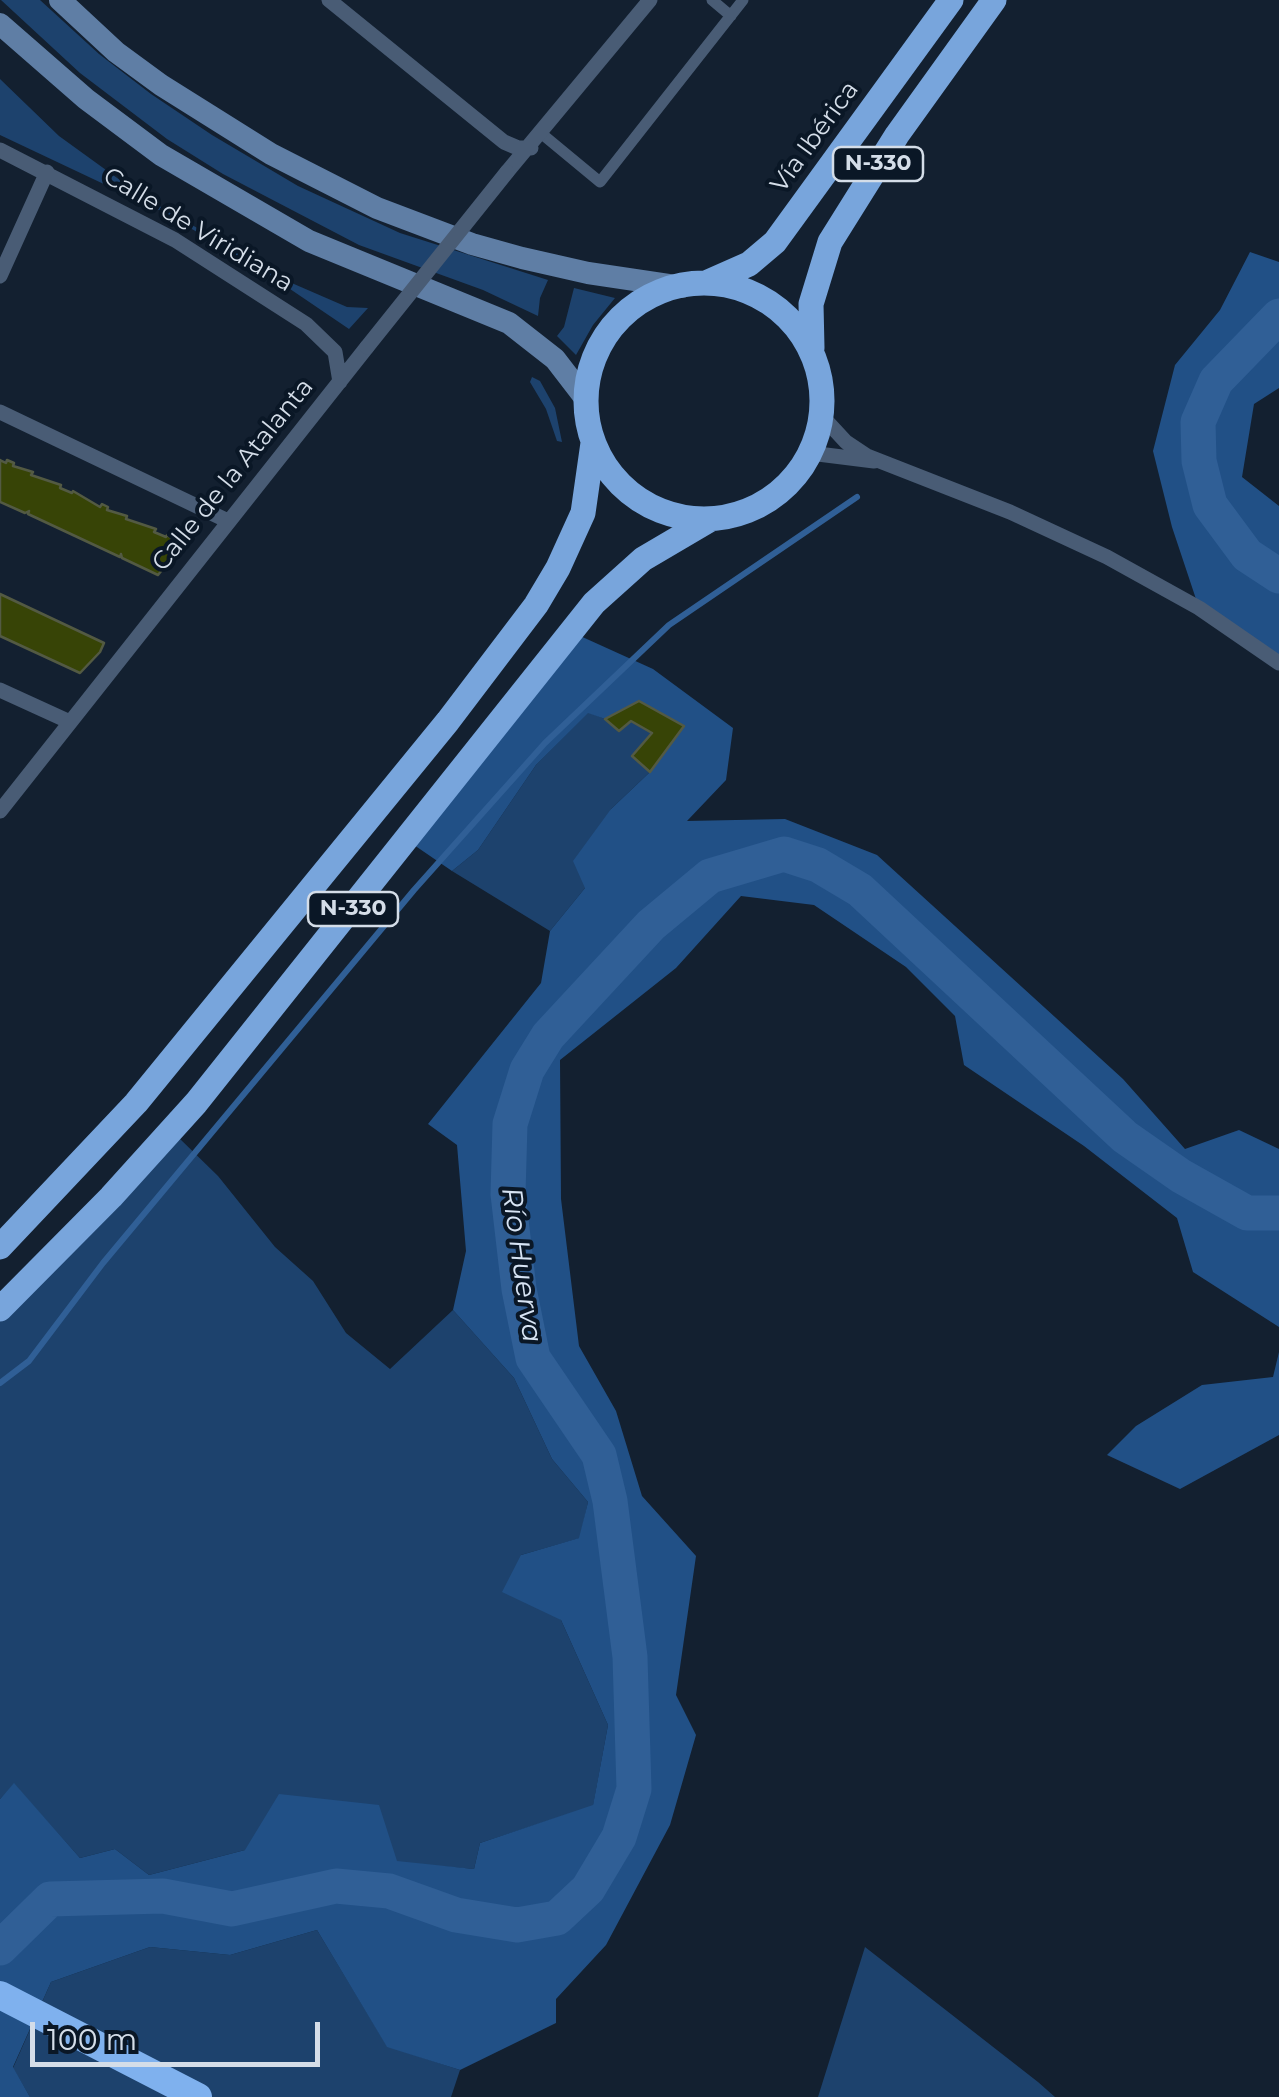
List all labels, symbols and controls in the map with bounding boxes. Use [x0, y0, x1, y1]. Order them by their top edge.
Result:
street label: Vía Ibérica [765, 76, 865, 198]
road number: N-330 [833, 147, 923, 181]
street label: Calle de Viridiana [98, 161, 298, 299]
street label: Calle de la Atalanta [146, 373, 320, 577]
road number: N-330 [308, 892, 398, 926]
water label: Río Huerva [493, 1185, 549, 1345]
scale bar [35, 2002, 325, 2064]
text: 100 m [47, 2021, 137, 2058]

